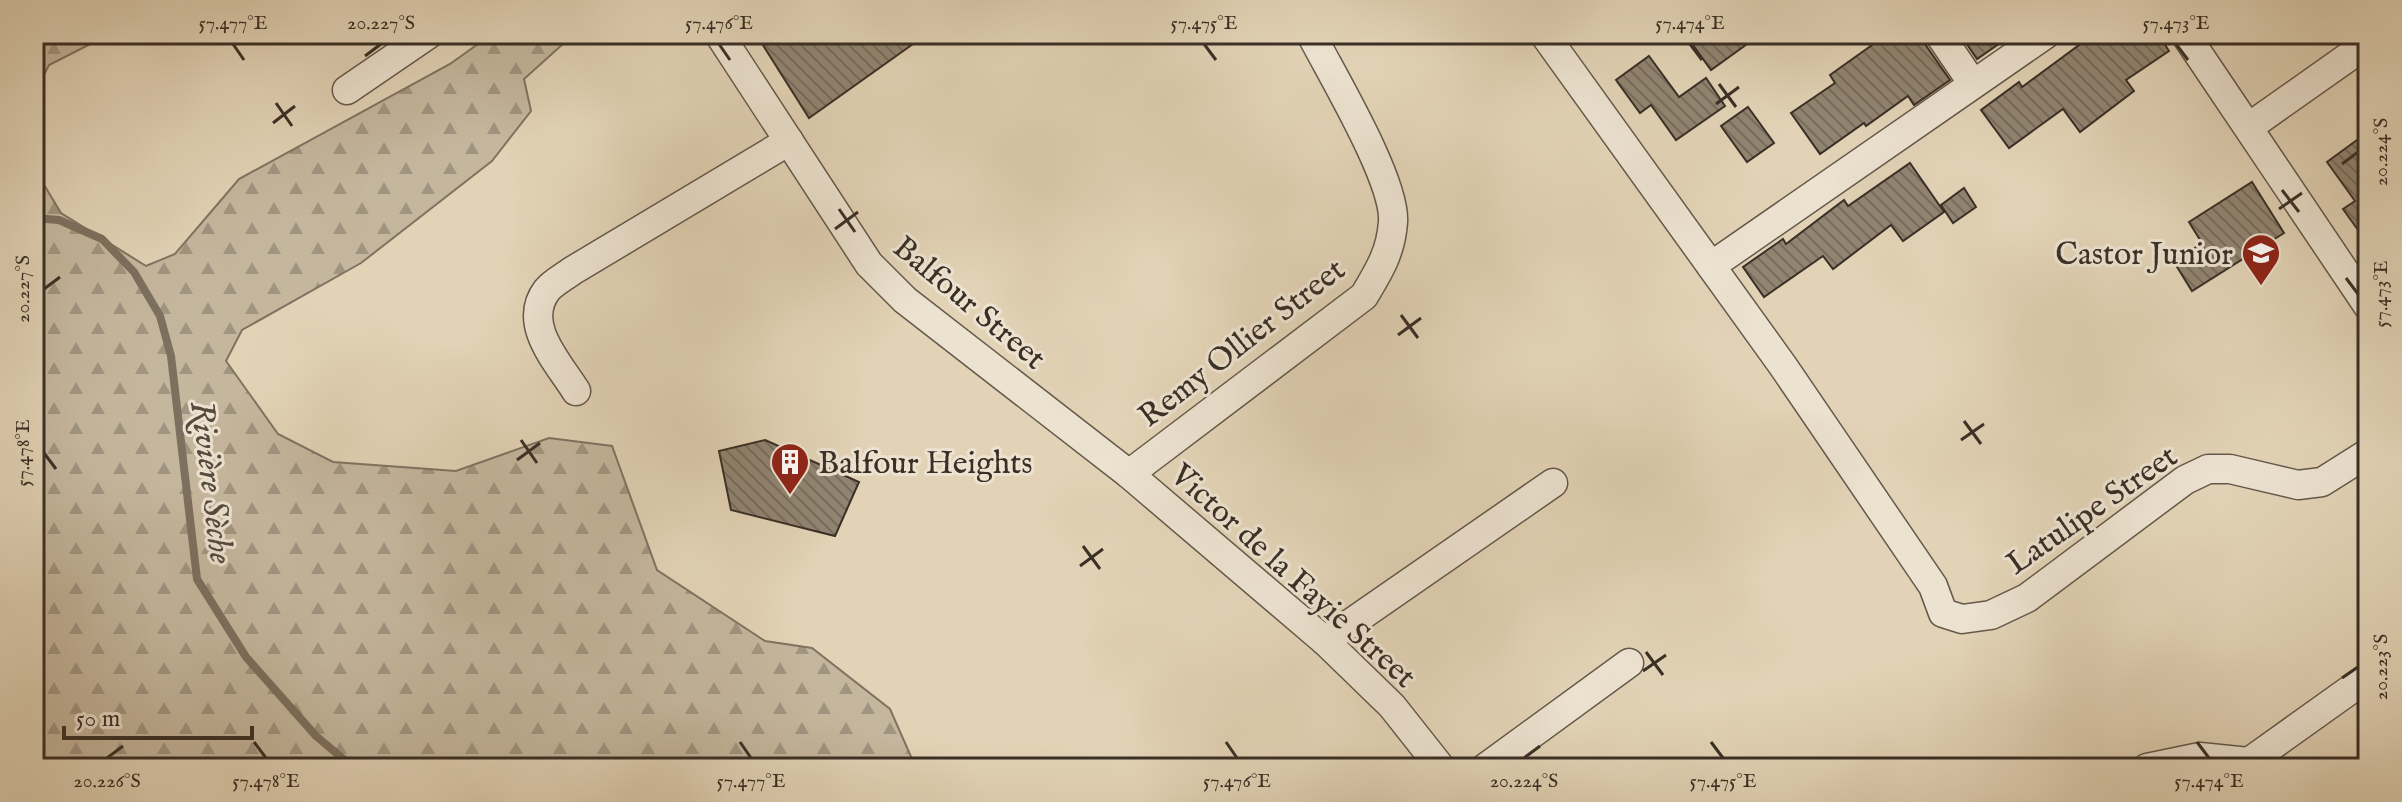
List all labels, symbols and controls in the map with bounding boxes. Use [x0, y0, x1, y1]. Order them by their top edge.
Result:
text: 57.477°E [198, 11, 268, 36]
text: 20.227°S [347, 11, 415, 36]
text: 57.476°E [685, 11, 753, 36]
text: 57.475°E [1170, 11, 1238, 36]
text: 57.474°E [1655, 11, 1725, 36]
text: 57.473°E [2142, 11, 2210, 36]
text: 20.224°S [2369, 118, 2394, 186]
street label: Balfour Street [884, 228, 1053, 380]
school or university icon: Castor Junior [2240, 232, 2282, 287]
place label: Castor Junior [2055, 235, 2233, 276]
street label: Remy Ollier Street [1131, 250, 1354, 438]
text: 20.227°S [11, 255, 36, 323]
text: 57.473°E [2369, 260, 2394, 328]
water label: Rivière Sèche [179, 398, 242, 567]
text: 57.478°E [11, 419, 36, 487]
street label: Latulipe Street [1999, 437, 2186, 585]
building icon: Balfour Heights [769, 441, 811, 496]
place label: Balfour Heights [818, 444, 1032, 485]
street label: Victor de la Fayie Street [1160, 455, 1424, 698]
text: 20.223°S [2369, 634, 2394, 700]
scale bar [64, 690, 252, 740]
text: 50 m [76, 704, 120, 735]
text: 20.226°S [73, 769, 141, 794]
text: 57.478°E [232, 769, 300, 794]
text: 57.477°E [716, 769, 786, 794]
text: 57.476°E [1203, 769, 1271, 794]
text: 20.224°S [1490, 769, 1558, 794]
text: 57.475°E [1689, 769, 1757, 794]
text: 57.474°E [2174, 769, 2244, 794]

